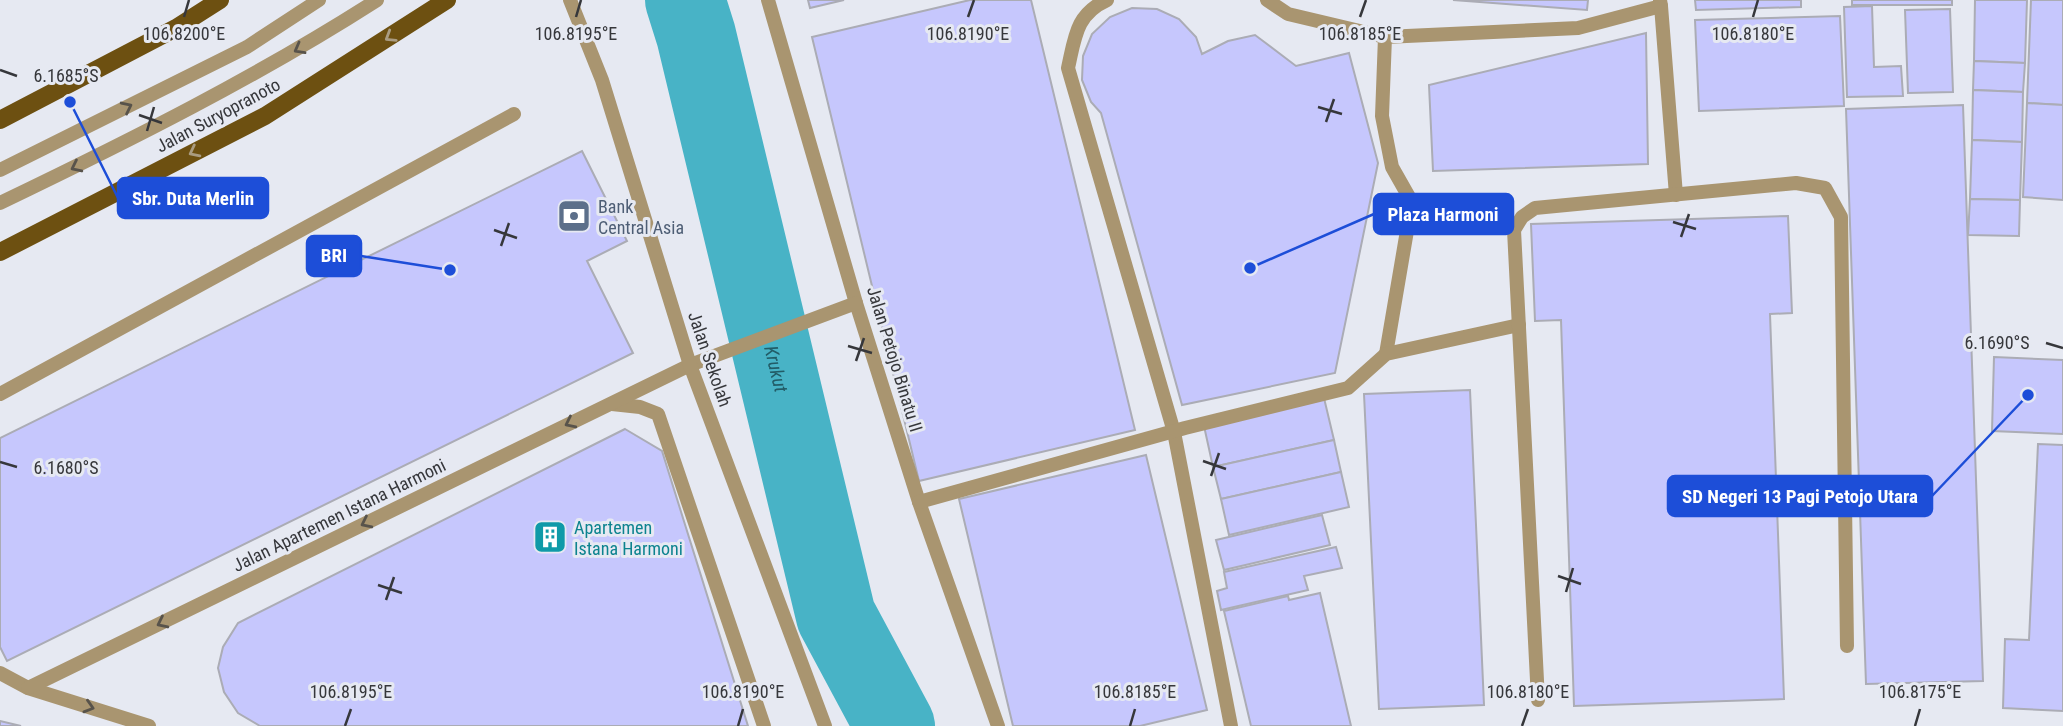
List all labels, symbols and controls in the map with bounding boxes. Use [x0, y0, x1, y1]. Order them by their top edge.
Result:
text: 106.8200°E [143, 23, 225, 44]
text: 106.8195°E [535, 23, 617, 44]
text: 106.8190°E [927, 23, 1009, 44]
text: 106.8185°E [1319, 23, 1401, 44]
text: 106.8180°E [1712, 23, 1794, 44]
one-way arrow [385, 29, 398, 42]
one-way arrow [294, 41, 306, 54]
text: 6.1685°S [33, 65, 99, 86]
street label: Jalan Suryopranoto [152, 73, 284, 157]
one-way arrow [120, 101, 132, 115]
one-way arrow [189, 144, 201, 158]
one-way arrow [71, 158, 83, 172]
callout: Sbr. Duta Merlin [118, 178, 268, 218]
text: Sbr. Duta Merlin [132, 187, 254, 210]
callout: Plaza Harmoni [1374, 194, 1513, 234]
place label: Bank Central Asia [598, 196, 684, 238]
bank icon: Bank Central Asia [555, 197, 593, 235]
text: Plaza Harmoni [1387, 203, 1499, 226]
callout: BRI [307, 236, 361, 276]
text: BRI [321, 244, 347, 267]
street label: Jalan Petojo Binatu II [863, 284, 927, 434]
street label: Jalan Sekolah [684, 309, 736, 409]
text: 6.1690°S [1964, 332, 2030, 353]
water label: Krukut [760, 343, 793, 395]
one-way arrow [565, 415, 577, 429]
street label: Jalan Apartemen Istana Harmoni [229, 454, 449, 576]
text: 6.1680°S [33, 457, 99, 478]
callout: SD Negeri 13 Pagi Petojo Utara [1668, 476, 1932, 516]
text: SD Negeri 13 Pagi Petojo Utara [1682, 485, 1918, 508]
one-way arrow [361, 515, 373, 529]
place label: Apartemen Istana Harmoni [574, 517, 683, 559]
building icon: Apartemen Istana Harmoni [531, 518, 569, 556]
one-way arrow [157, 615, 169, 629]
text: 106.8195°E [310, 681, 392, 702]
text: 106.8190°E [702, 681, 784, 702]
text: 106.8185°E [1094, 681, 1176, 702]
text: 106.8180°E [1487, 681, 1569, 702]
text: 106.8175°E [1879, 681, 1961, 702]
one-way arrow [82, 699, 94, 714]

